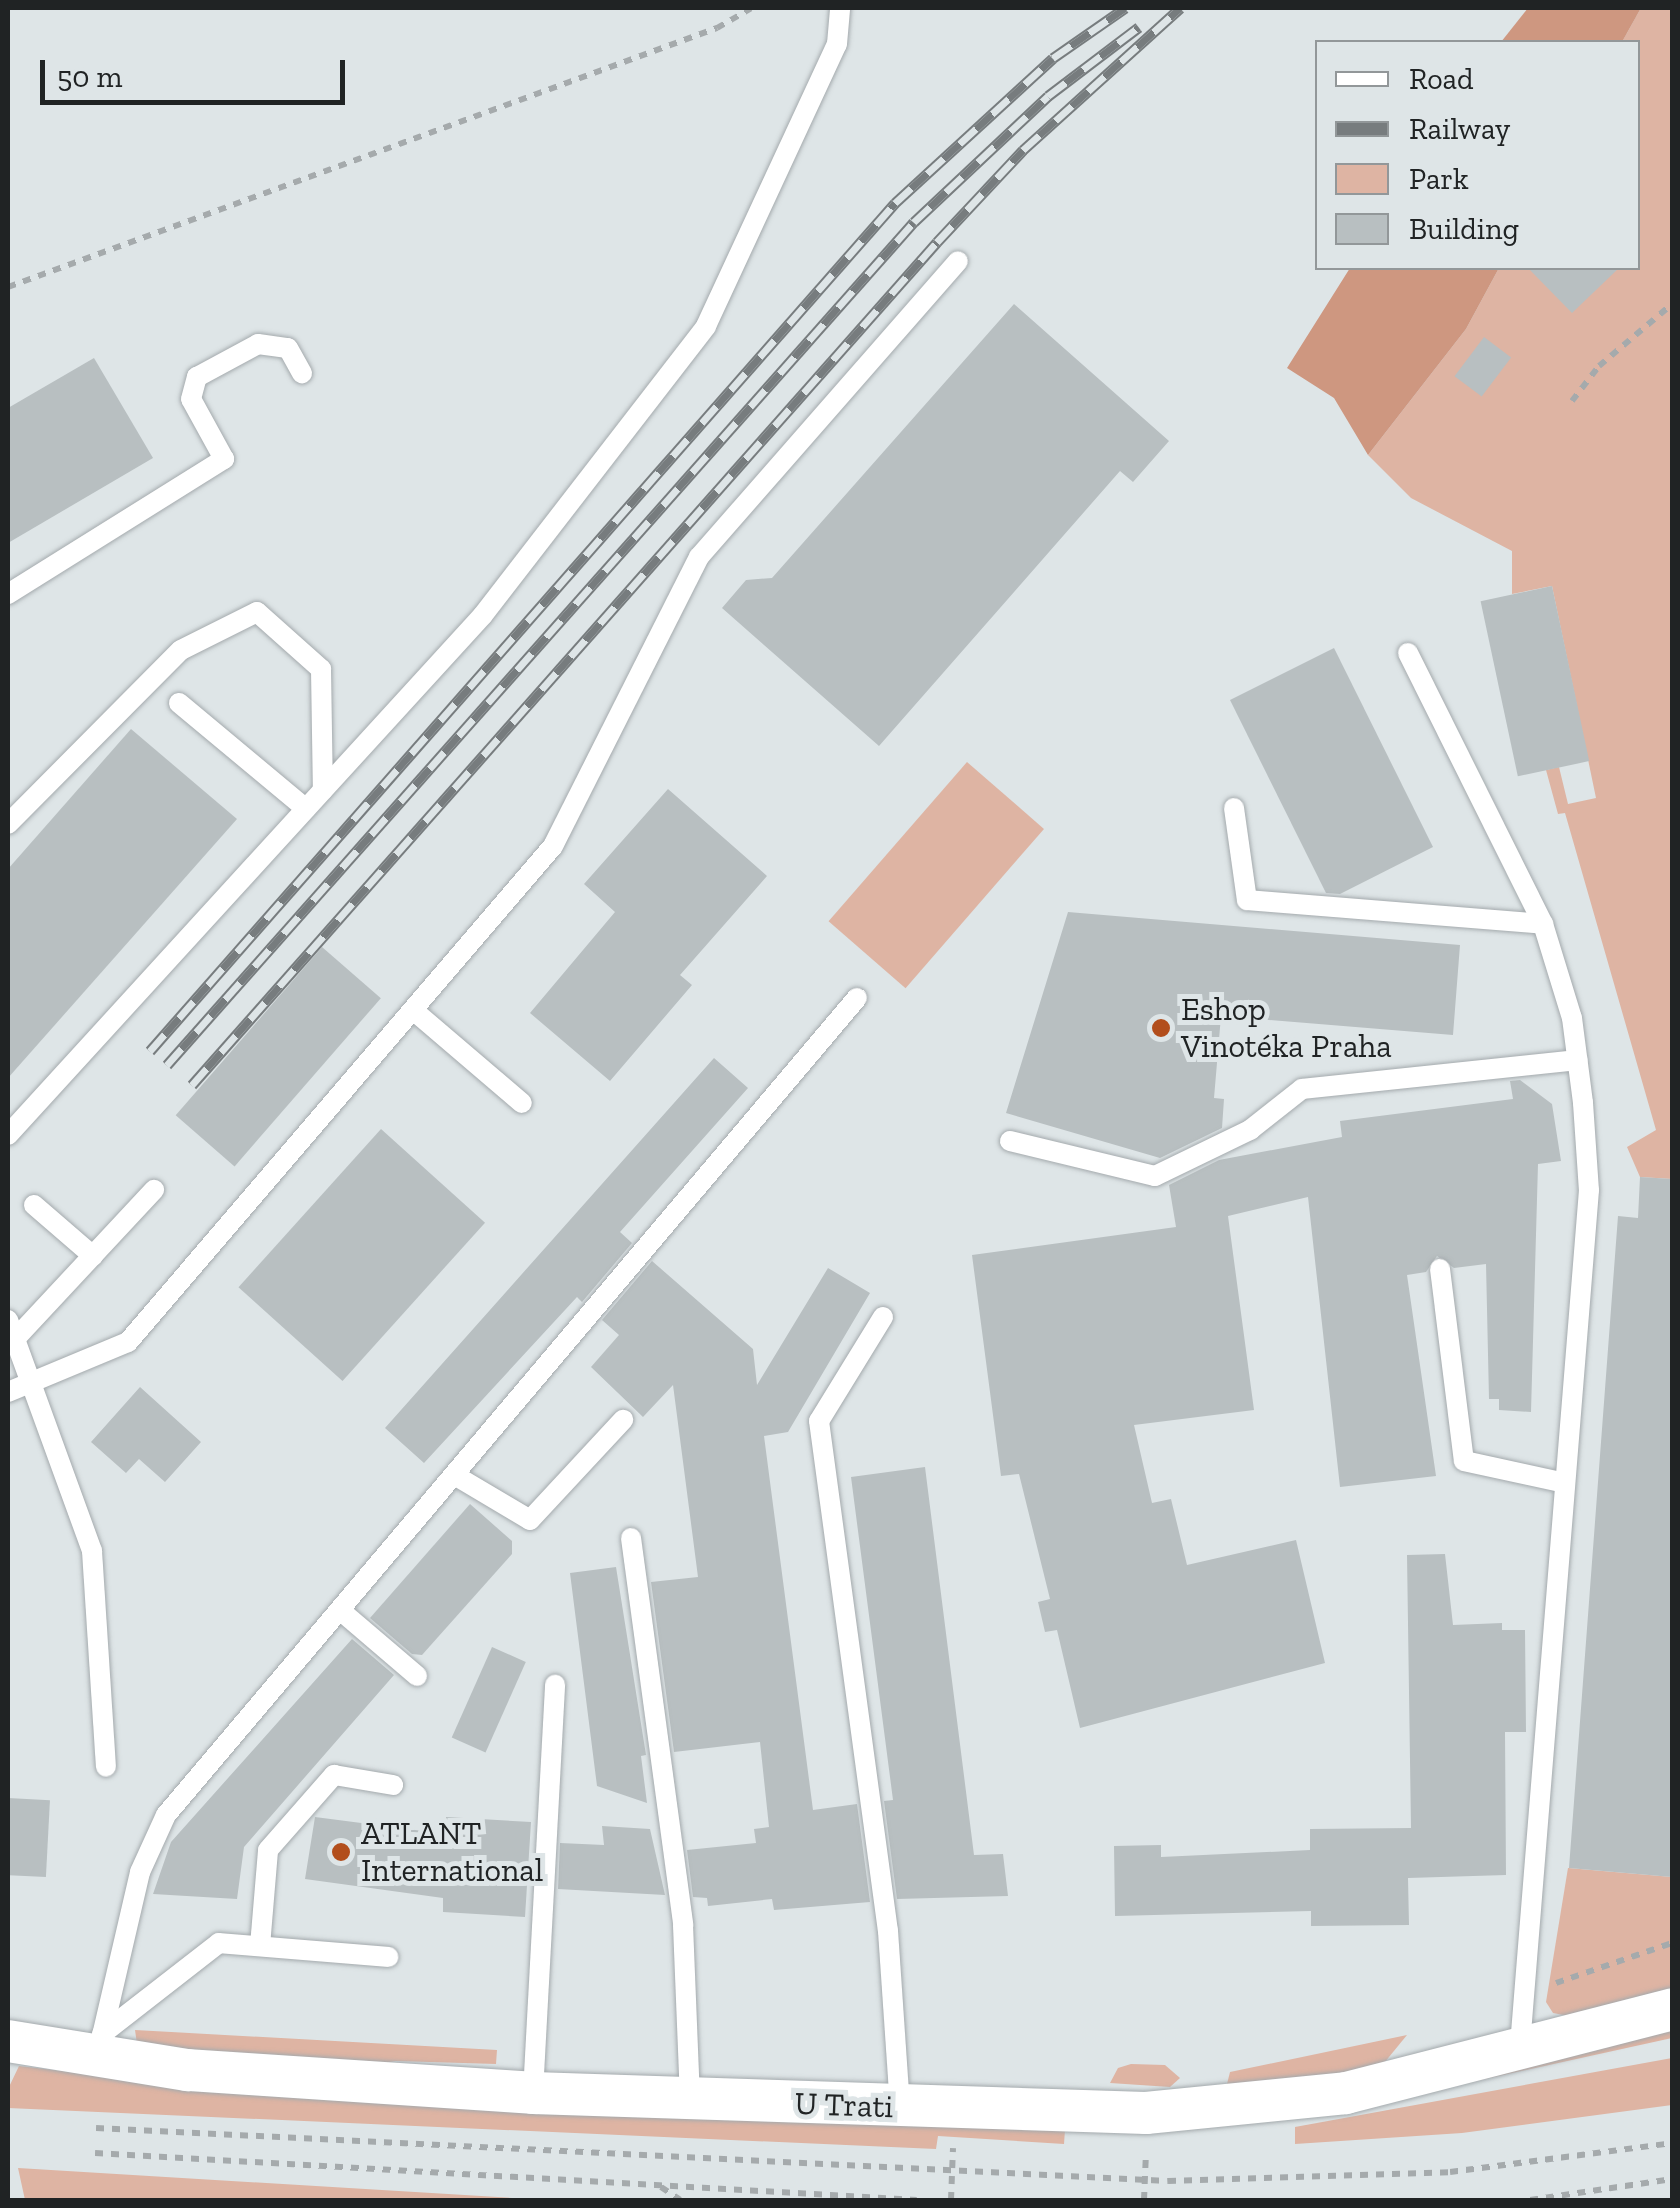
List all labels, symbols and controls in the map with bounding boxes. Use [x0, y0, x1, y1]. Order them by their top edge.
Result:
scale bar [45, 40, 350, 102]
legend [1315, 40, 1640, 270]
text: 50 m [57, 59, 122, 95]
text: Road [1409, 61, 1474, 97]
text: Railway [1409, 111, 1510, 147]
text: Park [1409, 161, 1469, 197]
text: Building [1409, 211, 1519, 247]
place label: Eshop Vinotéka Praha [1181, 991, 1392, 1066]
marker: Eshop Vinotéka Praha [1150, 1017, 1172, 1039]
place label: ATLANT International [361, 1815, 543, 1890]
marker: ATLANT International [330, 1841, 352, 1863]
street label: U Trati [794, 2084, 894, 2126]

